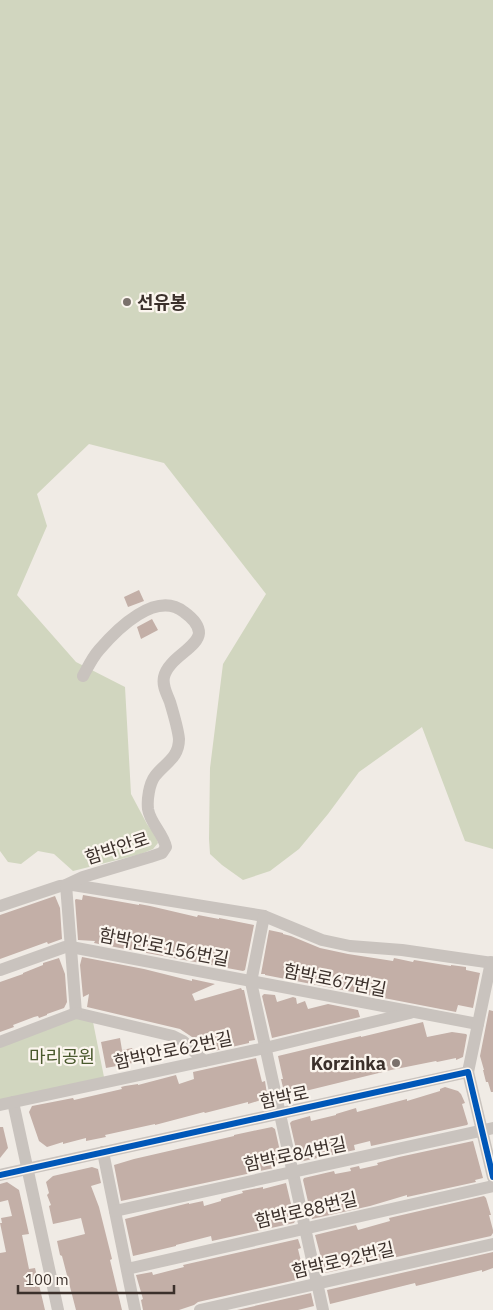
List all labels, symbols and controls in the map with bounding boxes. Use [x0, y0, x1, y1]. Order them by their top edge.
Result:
place label: 선유봉 [137, 291, 187, 314]
marker: 선유봉 [121, 296, 133, 308]
street label: 함박안로 [82, 827, 152, 869]
street label: 함박안로156번길 [97, 923, 231, 971]
street label: 함박로67번길 [282, 959, 388, 1001]
street label: 함박안로62번길 [111, 1026, 235, 1074]
park label: 마리공원 [29, 1045, 95, 1068]
place label: Korzinka [311, 1052, 386, 1075]
marker: Korzinka [390, 1057, 402, 1069]
street label: 함박로 [257, 1081, 311, 1113]
street label: 함박로84번길 [242, 1132, 348, 1176]
street label: 함박로88번길 [253, 1187, 359, 1233]
street label: 함박로92번길 [290, 1237, 396, 1283]
scale bar [18, 1262, 174, 1294]
text: 100 m [25, 1270, 69, 1289]

